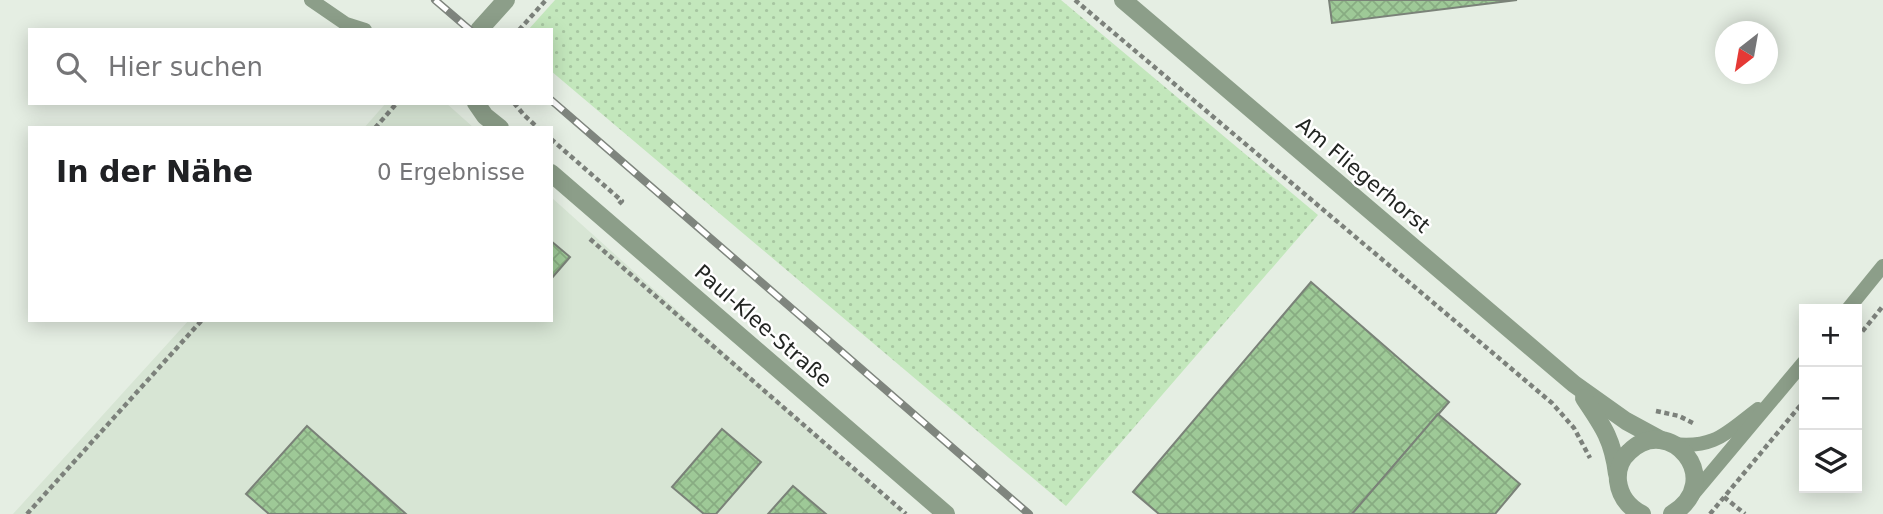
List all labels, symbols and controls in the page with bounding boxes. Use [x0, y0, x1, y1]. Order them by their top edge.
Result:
north arrow [1715, 21, 1778, 84]
search box [28, 28, 553, 105]
icon: search [52, 48, 90, 86]
text: Hier suchen [108, 52, 263, 82]
street label: Am Fliegerhorst [1291, 112, 1435, 238]
text: In der Nähe [56, 154, 253, 189]
text: 0 Ergebnisse [377, 159, 525, 185]
street label: Paul-Klee-Straße [690, 260, 836, 392]
map controls [1799, 304, 1862, 493]
button: + [1799, 304, 1862, 367]
button: − [1799, 367, 1862, 430]
button: layers [1799, 430, 1862, 493]

